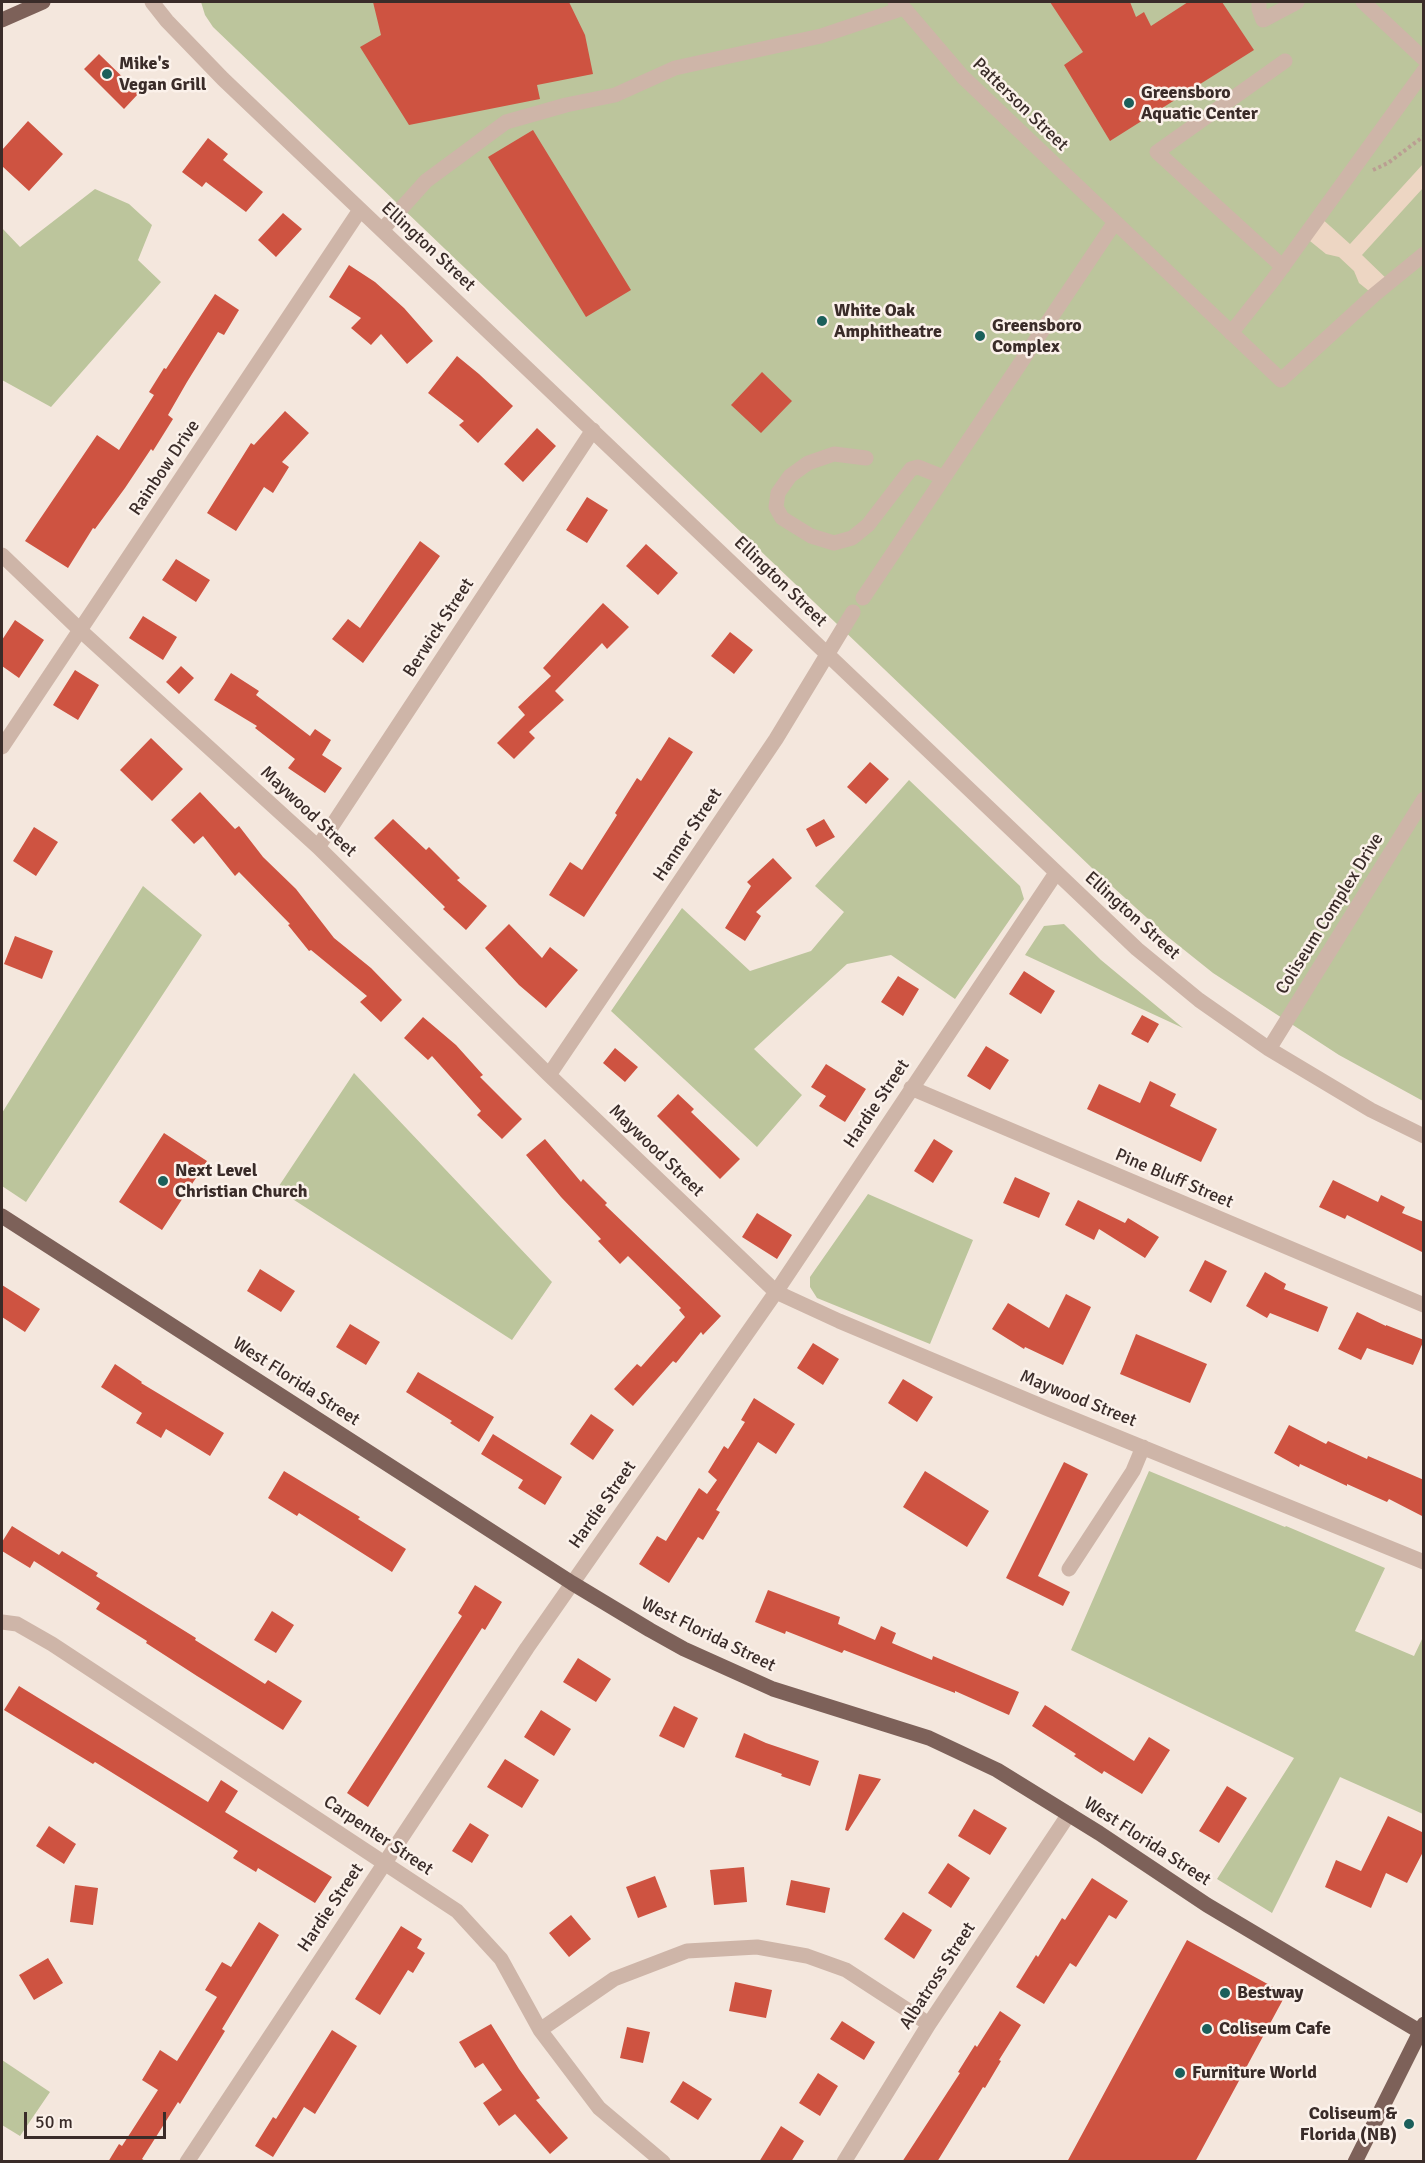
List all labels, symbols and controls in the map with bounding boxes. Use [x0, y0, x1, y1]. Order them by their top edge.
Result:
place label: Mike's Vegan Grill [119, 53, 206, 96]
street label: Patterson Street [968, 54, 1072, 156]
marker: Mike's Vegan Grill [100, 67, 114, 81]
place label: Greensboro Aquatic Center [1141, 82, 1258, 124]
marker: Greensboro Aquatic Center [1122, 96, 1136, 110]
street label: Ellington Street [376, 198, 480, 296]
place label: White Oak Amphitheatre [834, 300, 942, 342]
marker: White Oak Amphitheatre [815, 314, 829, 328]
place label: Greensboro Complex [992, 315, 1082, 358]
marker: Greensboro Complex [973, 329, 987, 343]
street label: Rainbow Drive [125, 416, 205, 520]
street label: Ellington Street [729, 532, 831, 632]
street label: Berwick Street [399, 575, 479, 681]
street label: Maywood Street [255, 762, 361, 862]
street label: Hanner Street [649, 784, 727, 886]
street label: Coliseum Complex Drive [1272, 829, 1388, 999]
street label: Ellington Street [1080, 868, 1184, 964]
street label: Hardie Street [840, 1056, 914, 1152]
street label: Maywood Street [604, 1100, 708, 1202]
street label: Pine Bluff Street [1112, 1144, 1236, 1214]
place label: Next Level Christian Church [175, 1160, 308, 1202]
marker: Next Level Christian Church [156, 1174, 170, 1188]
street label: West Florida Street [229, 1333, 363, 1431]
street label: Maywood Street [1017, 1366, 1139, 1432]
street label: Hardie Street [565, 1457, 641, 1553]
street label: West Florida Street [637, 1593, 779, 1677]
street label: Carpenter Street [319, 1791, 437, 1881]
street label: West Florida Street [1080, 1793, 1214, 1891]
street label: Hardie Street [294, 1860, 368, 1956]
street label: Albatross Street [895, 1919, 981, 2033]
place label: Bestway [1237, 1982, 1304, 2004]
marker: Bestway [1218, 1986, 1232, 2000]
place label: Coliseum Cafe [1219, 2018, 1331, 2040]
marker: Coliseum Cafe [1200, 2022, 1214, 2036]
place label: Furniture World [1192, 2062, 1317, 2084]
marker: Furniture World [1173, 2066, 1187, 2080]
scale bar [27, 2100, 170, 2138]
place label: Coliseum & Florida (NB) [1300, 2103, 1397, 2146]
text: 50 m [35, 2111, 73, 2133]
marker: Coliseum & Florida (NB) [1402, 2117, 1416, 2131]

